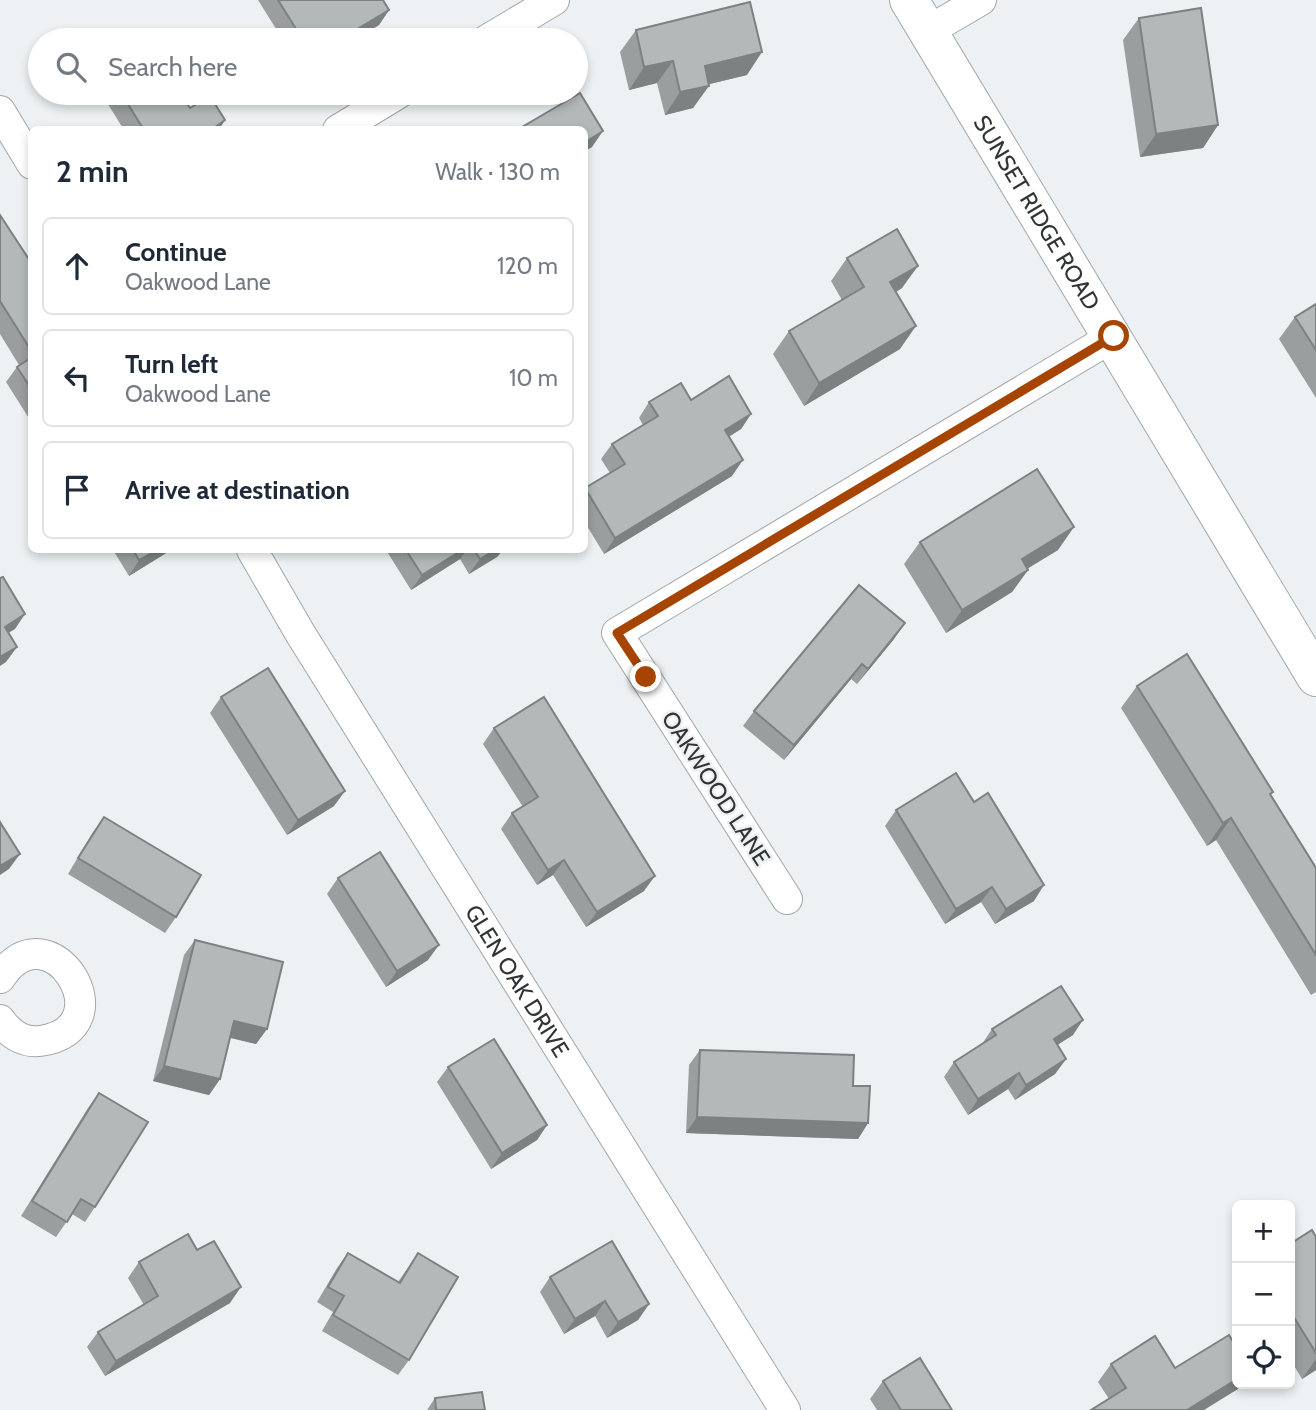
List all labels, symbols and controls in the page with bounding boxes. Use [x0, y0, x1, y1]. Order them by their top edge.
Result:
search box [28, 28, 588, 105]
icon: search [52, 48, 90, 86]
text: Search here [108, 51, 237, 83]
street label: SUNSET RIDGE ROAD [968, 110, 1106, 315]
text: 2 min [56, 153, 128, 190]
text: Walk · 130 m [435, 158, 560, 186]
text: Continue [125, 236, 227, 268]
icon: ahead [58, 247, 96, 285]
text: 120 m [497, 252, 558, 280]
text: Oakwood Lane [125, 268, 271, 296]
route start [1098, 320, 1129, 351]
text: Turn left [125, 348, 218, 380]
icon: left [58, 359, 96, 397]
text: 10 m [509, 364, 558, 392]
text: Oakwood Lane [125, 380, 271, 408]
icon: arrive [58, 471, 96, 509]
text: Arrive at destination [125, 474, 350, 506]
route end [630, 661, 661, 692]
street label: OAKWOOD LANE [656, 706, 776, 870]
street label: GLEN OAK DRIVE [459, 900, 575, 1062]
map controls [1232, 1200, 1295, 1389]
button: + [1232, 1200, 1295, 1263]
button: − [1232, 1263, 1295, 1326]
button: locate [1232, 1326, 1295, 1389]

